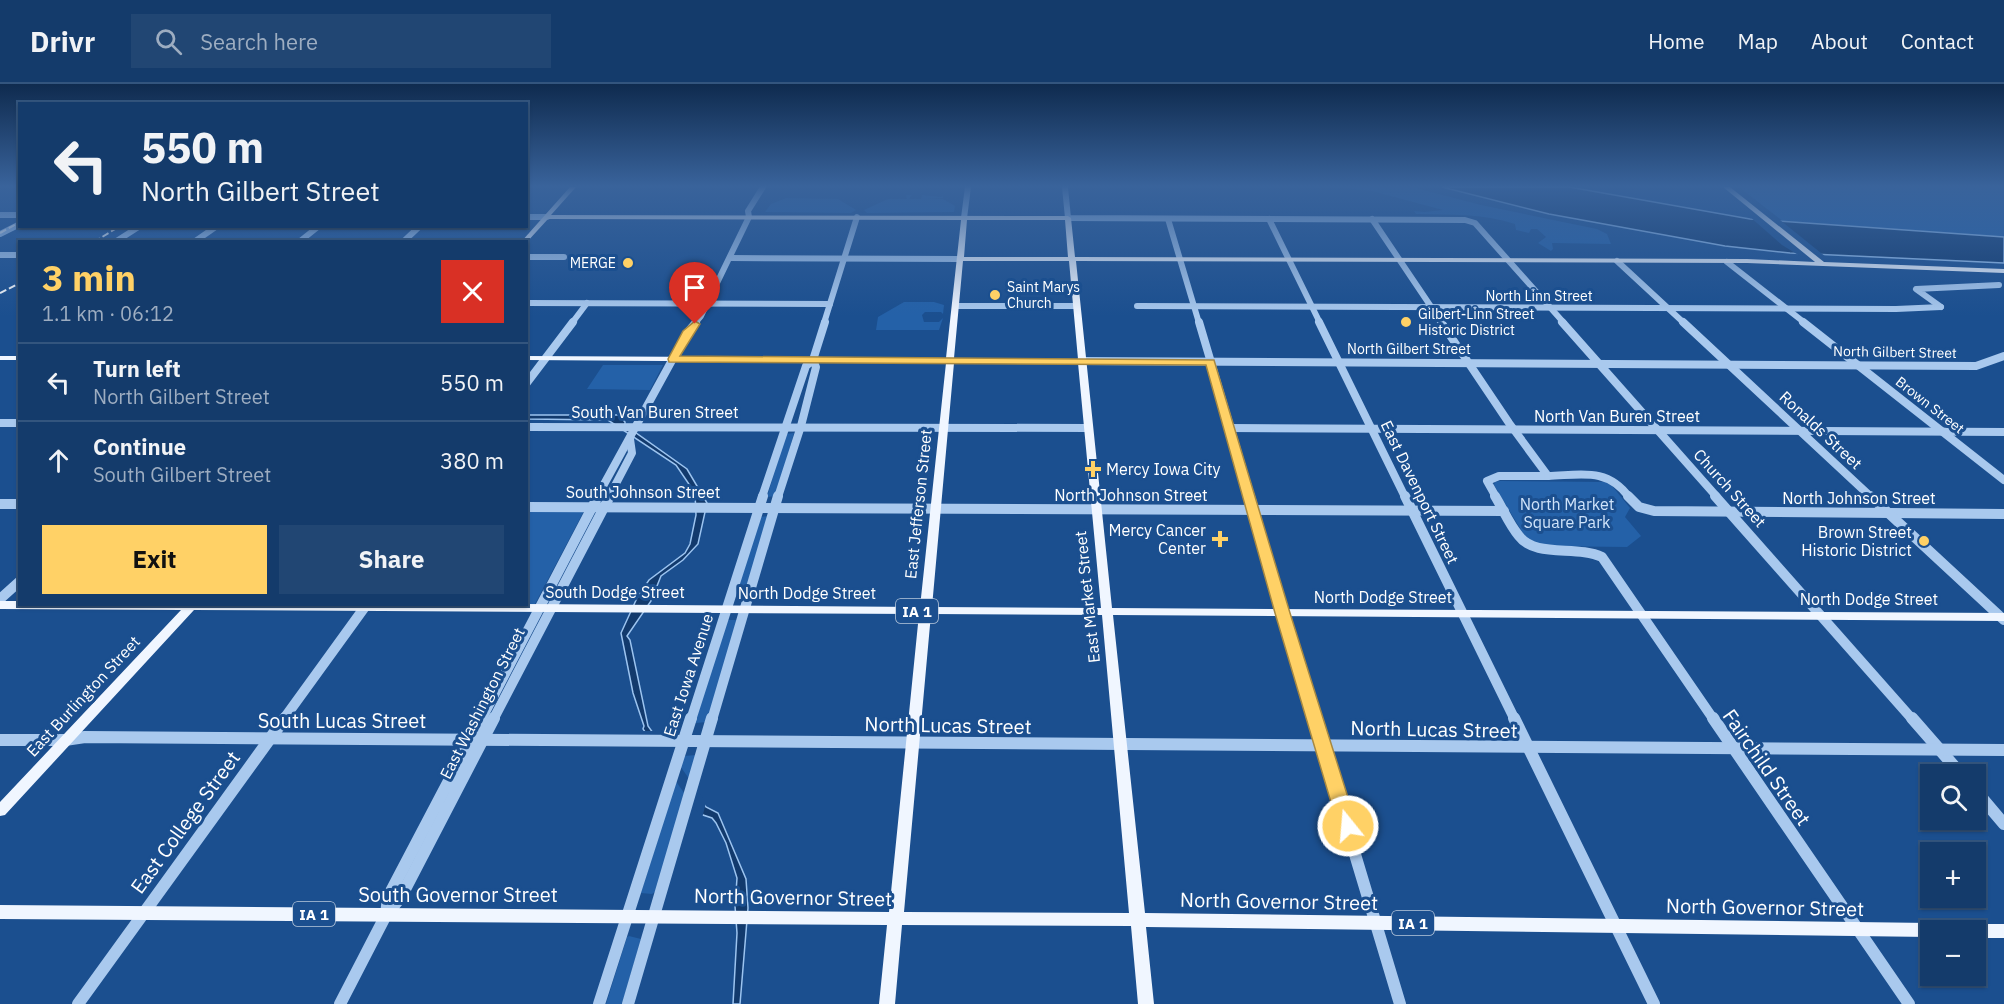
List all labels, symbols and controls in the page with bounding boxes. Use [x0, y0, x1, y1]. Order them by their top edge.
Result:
search box [131, 14, 551, 68]
text: Drivr [30, 23, 95, 60]
icon: search [152, 25, 185, 58]
text: Search here [200, 27, 318, 56]
text: Home [1648, 27, 1705, 55]
text: Map [1738, 27, 1778, 55]
text: About [1811, 27, 1868, 55]
text: Contact [1901, 27, 1974, 55]
text: 550 m [141, 120, 264, 175]
icon: left [42, 126, 120, 204]
text: North Gilbert Street [141, 173, 380, 208]
text: 3 min [42, 254, 136, 301]
place label: MERGE [570, 254, 616, 272]
marker: MERGE [621, 256, 635, 270]
button: close [441, 260, 504, 323]
pin [669, 262, 720, 324]
icon: arrive [678, 271, 711, 304]
place label: Saint Marys Church [1007, 278, 1080, 312]
street label: North Linn Street [1485, 287, 1593, 305]
marker: Saint Marys Church [988, 288, 1002, 302]
text: 1.1 km · 06:12 [42, 300, 174, 327]
place label: Gilbert-Linn Street Historic District [1418, 305, 1534, 339]
marker: Gilbert-Linn Street Historic District [1399, 315, 1413, 329]
street label: North Gilbert Street [1347, 340, 1471, 358]
street label: North Gilbert Street [1833, 342, 1957, 362]
text: Turn left [93, 354, 181, 383]
icon: left [42, 366, 75, 399]
text: 550 m [440, 368, 504, 397]
street label: Brown Street [1892, 373, 1968, 438]
text: North Gilbert Street [93, 383, 270, 410]
street label: Ronalds Street [1776, 387, 1866, 473]
street label: South Van Buren Street [571, 402, 739, 422]
street label: North Van Buren Street [1534, 406, 1700, 426]
street label: East Davenport Street [1377, 417, 1463, 567]
street label: East Jefferson Street [900, 428, 936, 580]
text: Continue [93, 432, 186, 461]
icon: ahead [42, 444, 75, 477]
street label: Church Street [1690, 445, 1770, 531]
text: 380 m [440, 446, 504, 475]
place label: Mercy Iowa City [1106, 459, 1221, 479]
marker: Mercy Iowa City [1084, 460, 1102, 478]
text: South Gilbert Street [93, 461, 271, 488]
street label: South Johnson Street [566, 482, 720, 502]
street label: North Johnson Street [1054, 485, 1208, 505]
street label: North Johnson Street [1782, 488, 1936, 508]
park label: North Market Square Park [1520, 494, 1614, 532]
place label: Mercy Cancer Center [1108, 520, 1206, 558]
place label: Brown Street Historic District [1801, 522, 1912, 560]
button: Exit [42, 525, 267, 594]
button: Share [279, 525, 504, 594]
street label: East Market Street [1070, 530, 1104, 664]
marker: Mercy Cancer Center [1211, 530, 1229, 548]
marker: Brown Street Historic District [1917, 534, 1931, 548]
street label: South Dodge Street [545, 582, 685, 602]
street label: North Dodge Street [738, 583, 876, 603]
street label: North Dodge Street [1314, 587, 1452, 607]
street label: North Dodge Street [1800, 589, 1938, 609]
road number: IA 1 [896, 599, 938, 623]
street label: East Iowa Avenue [659, 611, 717, 739]
street label: East Washington Street [435, 624, 529, 782]
street label: East Burlington Street [22, 632, 144, 760]
street label: Fairchild Street [1717, 703, 1817, 831]
street label: South Lucas Street [258, 707, 426, 734]
street label: North Lucas Street [864, 710, 1032, 740]
street label: North Lucas Street [1350, 714, 1518, 744]
street label: East College Street [124, 745, 246, 899]
map controls [1920, 764, 1986, 986]
button: search [1920, 764, 1986, 830]
position arrow [1316, 794, 1380, 858]
button: + [1920, 842, 1986, 908]
street label: South Governor Street [358, 881, 558, 908]
street label: North Governor Street [694, 882, 892, 912]
street label: North Governor Street [1180, 886, 1378, 916]
street label: North Governor Street [1666, 892, 1864, 922]
road number: IA 1 [293, 902, 335, 926]
road number: IA 1 [1392, 911, 1434, 935]
button: − [1920, 920, 1986, 986]

